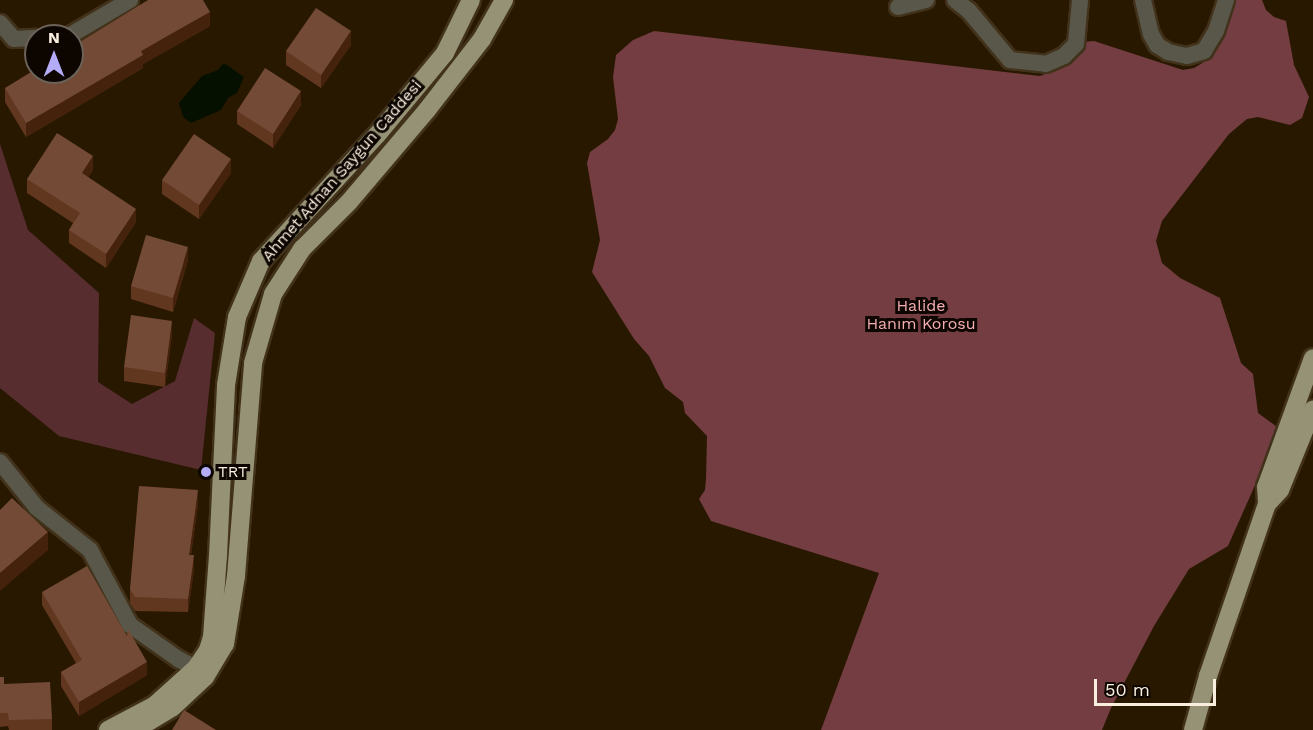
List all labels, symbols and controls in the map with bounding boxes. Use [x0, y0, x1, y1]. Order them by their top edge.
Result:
north arrow [24, 24, 84, 84]
text: N [48, 28, 60, 47]
street label: Ahmet Adnan Saygun Caddesi [258, 76, 426, 266]
park label: Halide Hanım Korosu [866, 296, 976, 334]
place label: TRT [218, 462, 248, 482]
marker: TRT [199, 465, 213, 479]
scale bar [1097, 667, 1218, 705]
text: 50 m [1105, 679, 1150, 700]

